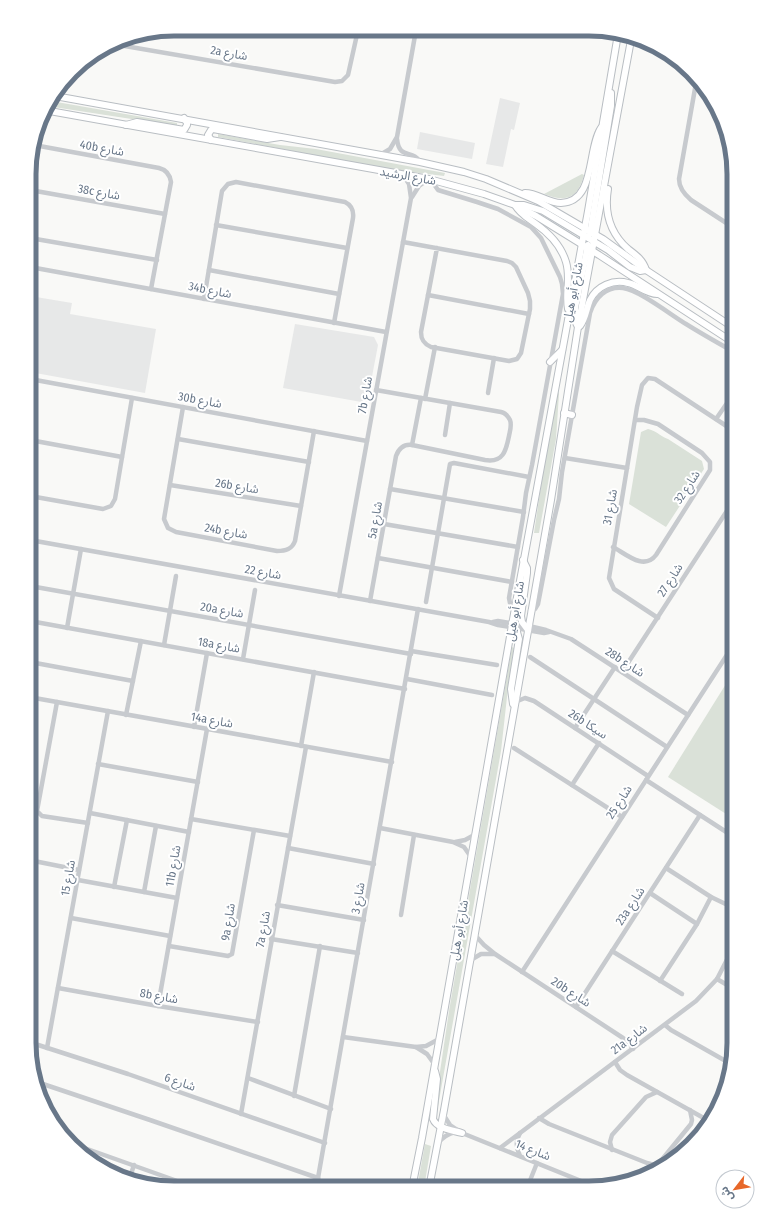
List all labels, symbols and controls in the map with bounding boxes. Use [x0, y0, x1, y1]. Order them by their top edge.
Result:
street label: 2a شارع [209, 43, 249, 65]
street label: 40b شارع [78, 137, 125, 161]
street label: شارع الرشيد [378, 164, 437, 190]
street label: 38c شارع [76, 181, 121, 205]
street label: شارع أبو هيل [560, 261, 588, 324]
street label: 34b شارع [187, 279, 233, 303]
street label: 7b شارع [355, 375, 377, 415]
street label: 30b شارع [177, 389, 223, 413]
street label: شارع 32 [671, 468, 705, 507]
street label: 26b شارع [214, 476, 260, 498]
street label: شارع 31 [600, 488, 622, 526]
street label: 5a شارع [365, 500, 387, 540]
street label: 24b شارع [203, 520, 249, 544]
street label: شارع 27 [654, 561, 687, 600]
street label: شارع 22 [243, 562, 282, 584]
street label: شارع أبو هيل [502, 580, 529, 643]
street label: 20a شارع [199, 599, 245, 623]
street label: 18a شارع [196, 634, 241, 658]
street label: 28b شارع [602, 644, 647, 682]
street label: 26b سيكا [566, 706, 610, 742]
street label: 14a شارع [189, 709, 234, 733]
street label: شارع 25 [603, 783, 637, 822]
street label: 11b شارع [162, 844, 185, 888]
street label: شارع 15 [58, 859, 80, 897]
street label: شارع 3 [348, 881, 370, 915]
street label: 23a شارع [612, 884, 649, 929]
street label: شارع أبو هيل [446, 899, 473, 962]
street label: 9a شارع [218, 902, 240, 942]
street label: 7a شارع [253, 910, 275, 949]
street label: 20b شارع [548, 974, 593, 1012]
street label: 8b شارع [138, 986, 179, 1008]
street label: 21a شارع [608, 1021, 651, 1059]
street label: شارع 6 [162, 1070, 197, 1096]
street label: شارع 14 [513, 1137, 553, 1165]
north arrow [715, 1169, 755, 1209]
text: ش [717, 1184, 736, 1204]

